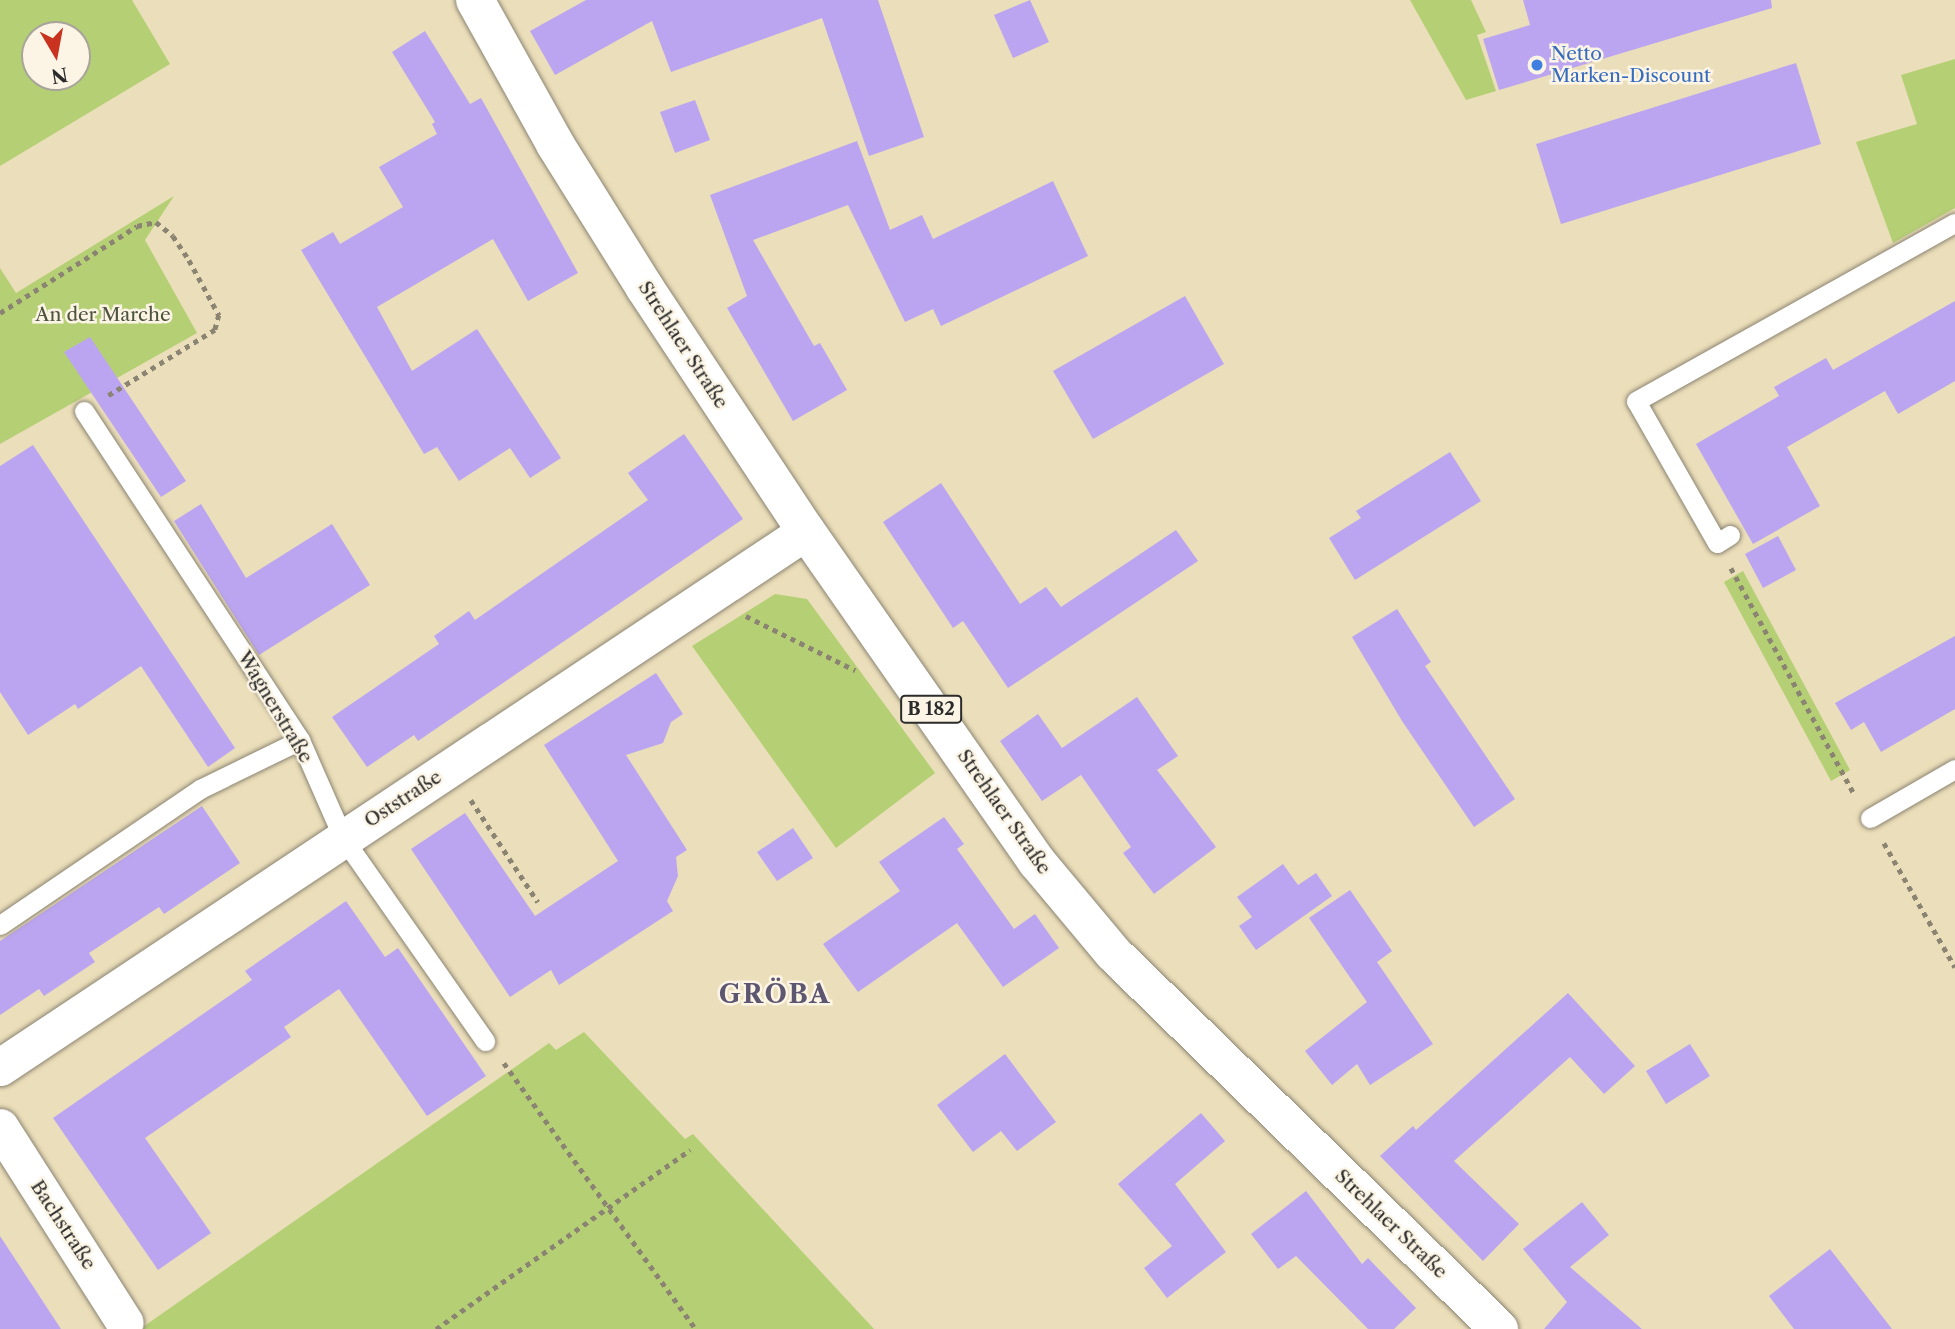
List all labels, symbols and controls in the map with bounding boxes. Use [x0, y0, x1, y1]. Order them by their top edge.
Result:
north arrow [21, 21, 91, 91]
place label: Netto Marken-Discount [1551, 43, 1711, 87]
marker: Netto Marken-Discount [1529, 57, 1545, 73]
text: N [49, 62, 70, 88]
street label: Strehlaer Straße [633, 277, 733, 413]
park label: An der Marche [35, 304, 171, 326]
street label: Wagnerstraße [233, 647, 317, 767]
road number: B 182 [900, 694, 962, 724]
street label: Strehlaer Straße [952, 745, 1056, 879]
street label: Oststraße [360, 766, 446, 832]
district label: GRÖBA [719, 979, 831, 1011]
street label: Strehlaer Straße [1330, 1165, 1452, 1283]
street label: Bachstraße [26, 1176, 100, 1274]

